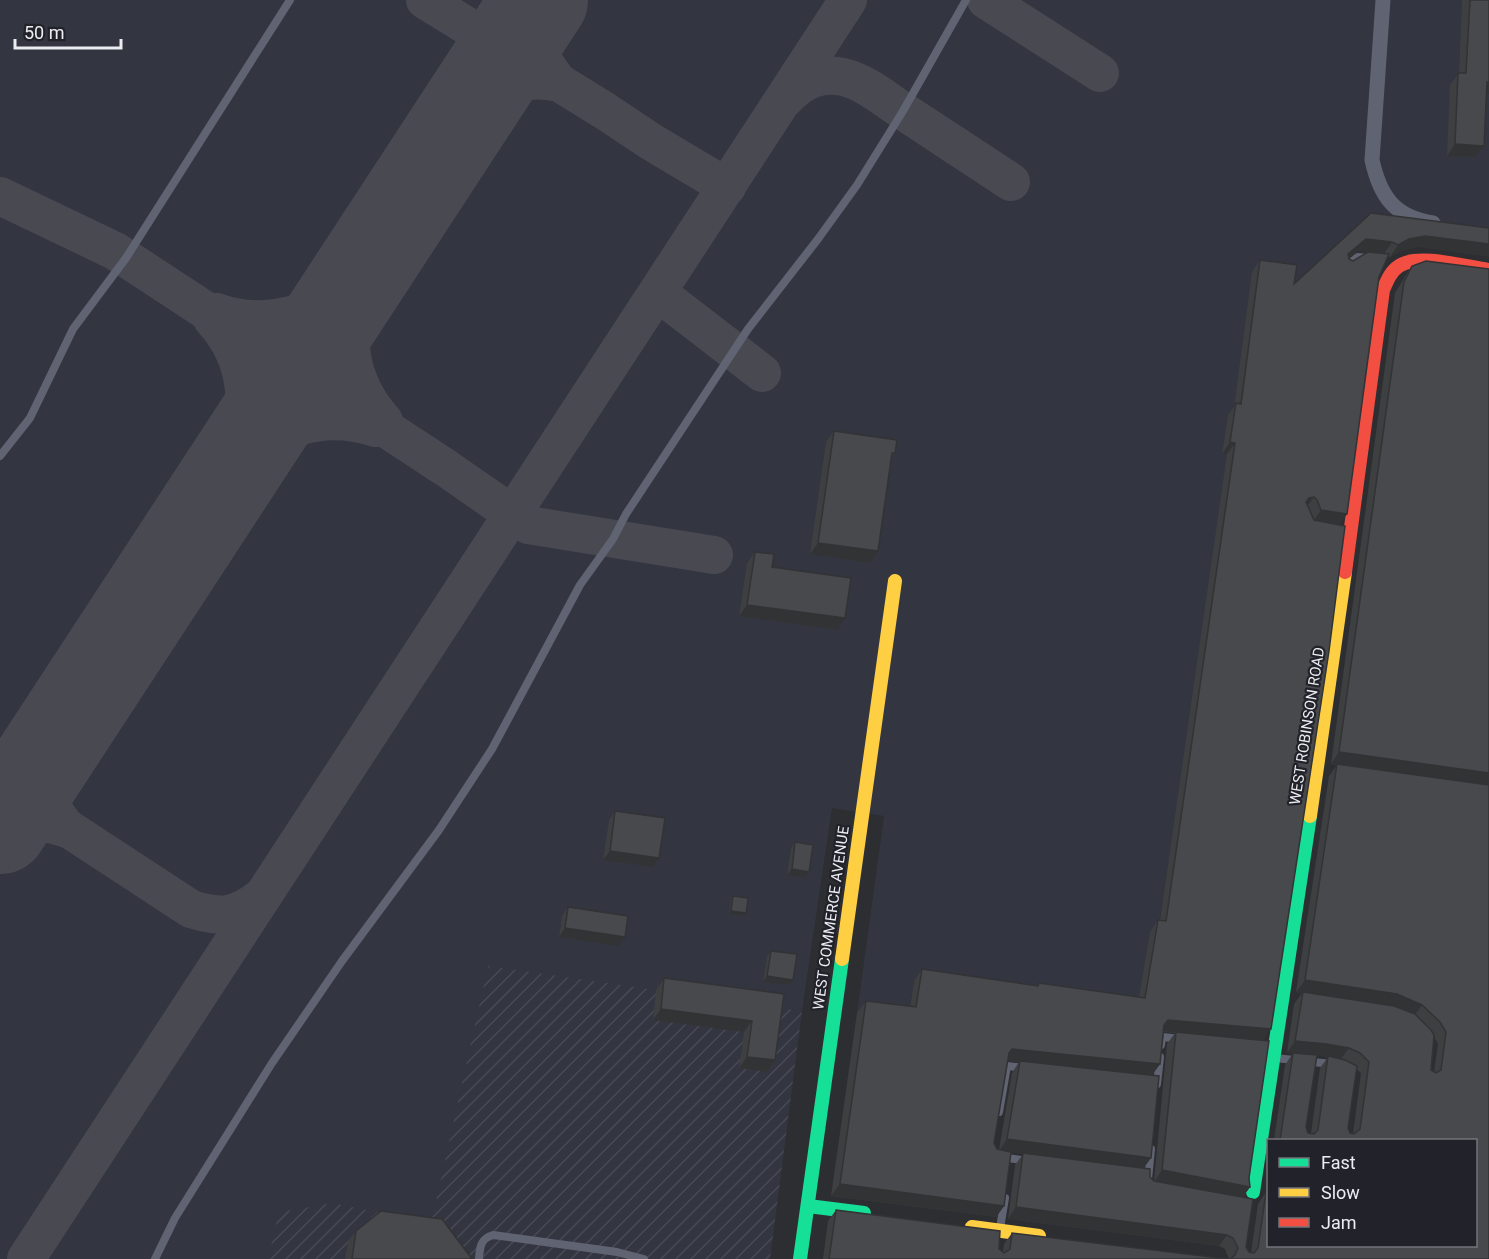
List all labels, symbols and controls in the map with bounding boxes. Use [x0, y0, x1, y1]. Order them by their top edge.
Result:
scale bar [15, 12, 122, 50]
text: 50 m [24, 22, 64, 43]
street label: WEST ROBINSON ROAD [1286, 646, 1328, 806]
street label: WEST COMMERCE AVENUE [809, 825, 853, 1011]
legend [1267, 1139, 1477, 1247]
text: Fast [1321, 1152, 1356, 1173]
text: Slow [1321, 1182, 1360, 1203]
text: Jam [1321, 1212, 1357, 1233]

